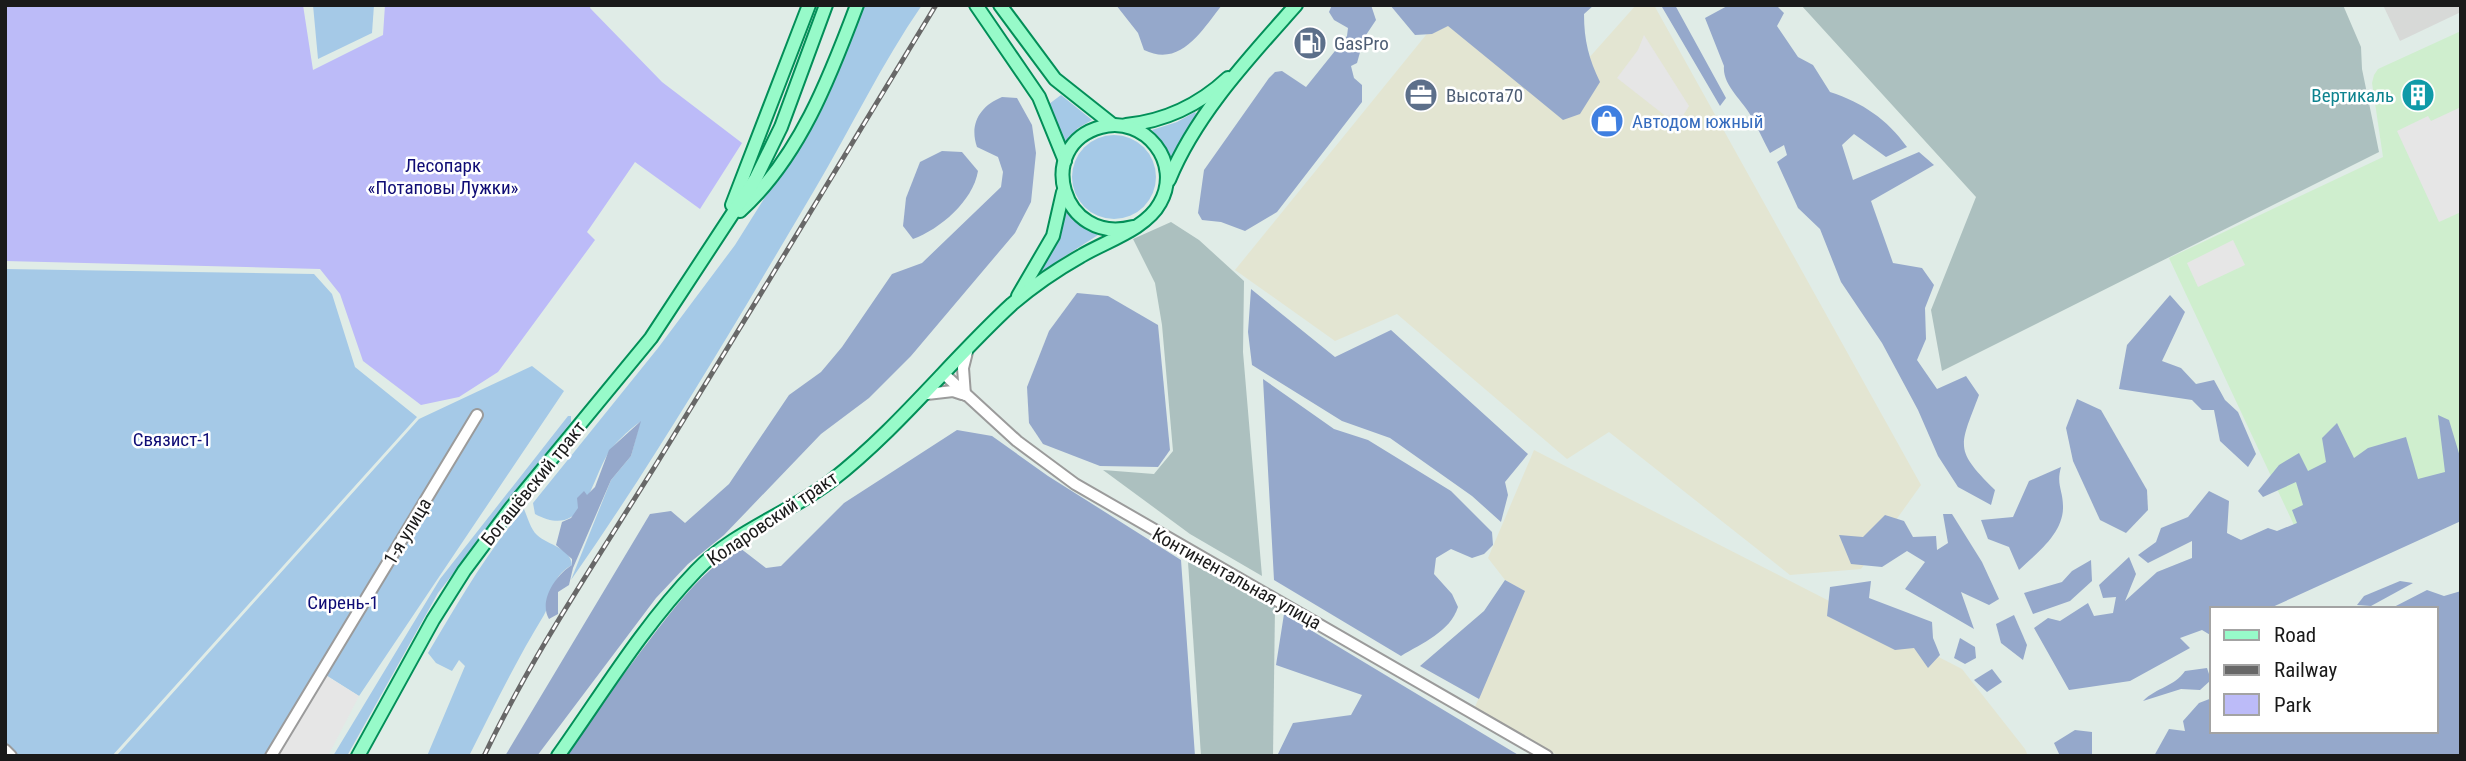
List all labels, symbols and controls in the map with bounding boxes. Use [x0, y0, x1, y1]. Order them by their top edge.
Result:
fuel station icon: GasPro [1291, 24, 1329, 62]
place label: GasPro [1334, 32, 1389, 55]
office icon: Высота70 [1402, 76, 1440, 114]
building icon: Вертикаль [2399, 76, 2437, 114]
place label: Высота70 [1446, 84, 1523, 107]
place label: Вертикаль [2311, 84, 2394, 107]
shop icon: Автодом южный [1588, 102, 1626, 140]
place label: Автодом южный [1632, 110, 1763, 133]
park label: Лесопарк «Потаповы Лужки» [367, 154, 519, 199]
street label: Богашёвский тракт [476, 416, 591, 550]
park label: Связист-1 [133, 428, 211, 451]
street label: Коларовский тракт [703, 466, 842, 571]
street label: 1-я улица [379, 494, 436, 569]
street label: Континентальная улица [1148, 522, 1325, 634]
park label: Сирень-1 [307, 591, 379, 614]
legend [2210, 607, 2438, 733]
text: Road [2274, 623, 2316, 647]
text: Railway [2274, 658, 2337, 682]
text: Park [2274, 693, 2312, 717]

